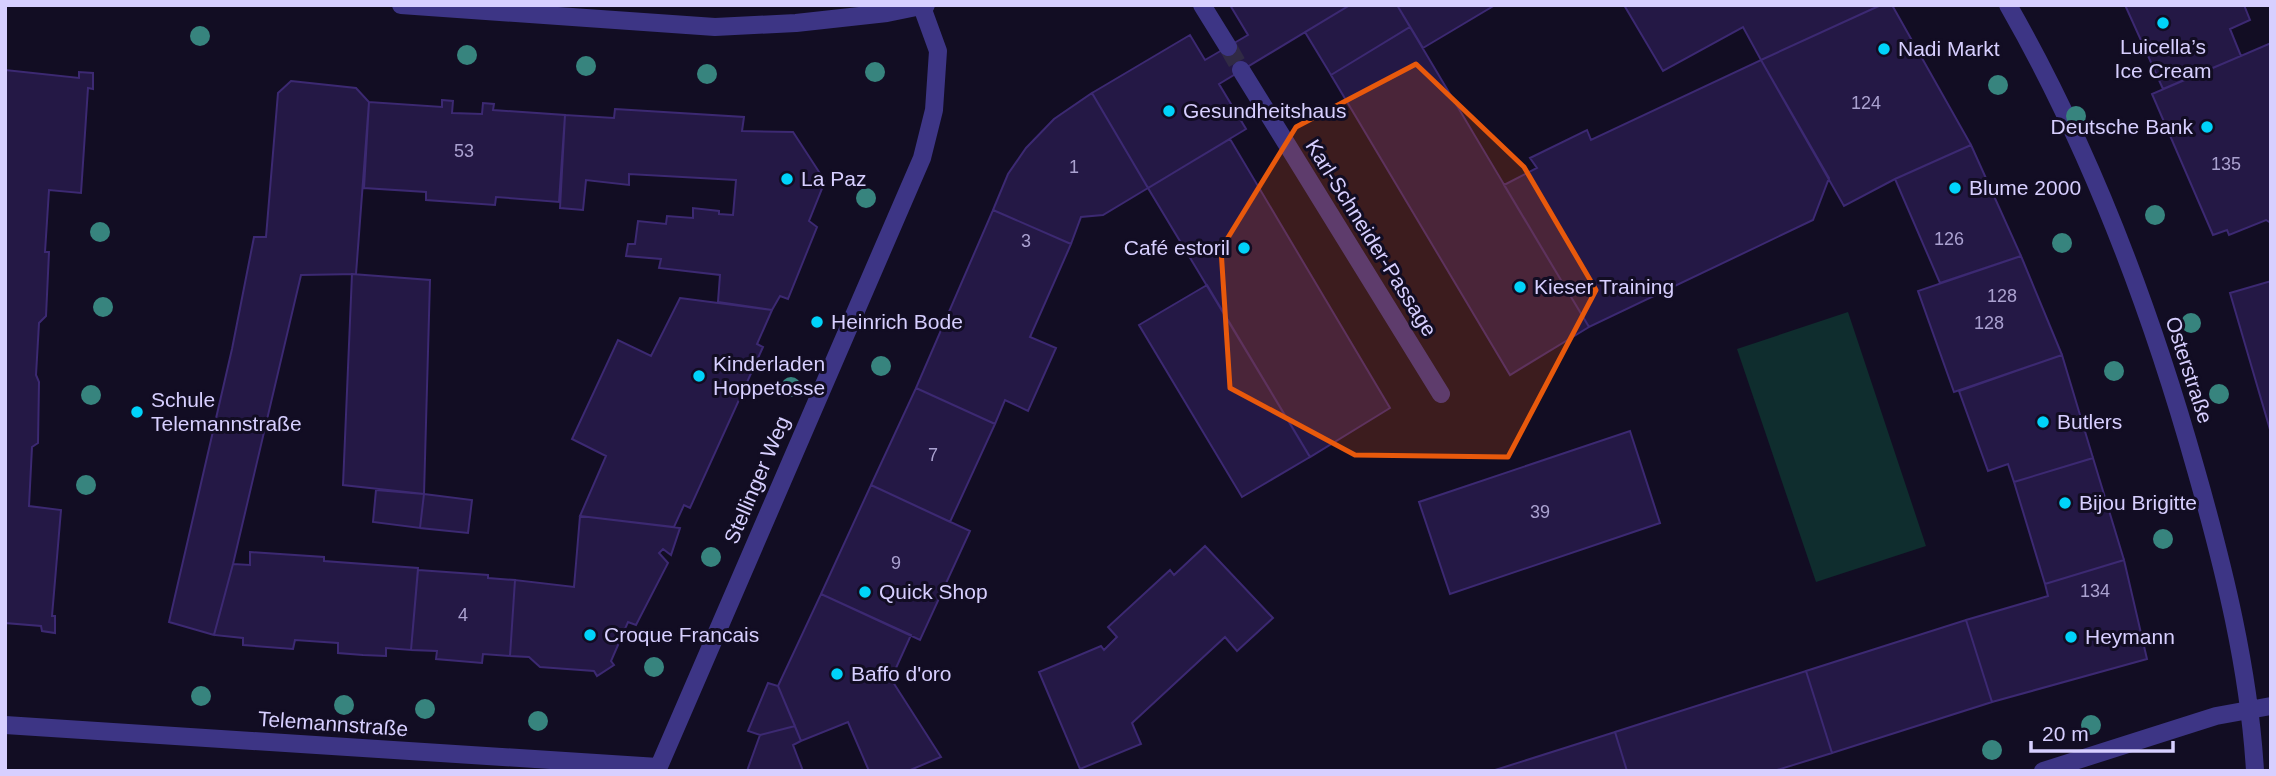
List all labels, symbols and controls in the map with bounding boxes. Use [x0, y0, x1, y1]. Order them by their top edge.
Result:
marker: Luicella’s Ice Cream [2155, 15, 2171, 31]
place label: Luicella’s Ice Cream [2115, 35, 2211, 82]
place label: Nadi Markt [1898, 37, 2000, 60]
marker: Nadi Markt [1876, 41, 1892, 57]
house number: 124 [1851, 93, 1881, 113]
place label: Gesundheitshaus [1183, 99, 1346, 122]
marker: Gesundheitshaus [1161, 103, 1177, 119]
place label: Deutsche Bank [2051, 115, 2193, 138]
marker: Deutsche Bank [2199, 119, 2215, 135]
street label: Karl-Schneider-Passage [1301, 135, 1441, 340]
house number: 53 [454, 141, 474, 161]
house number: 135 [2211, 154, 2241, 174]
house number: 1 [1069, 157, 1079, 177]
place label: La Paz [801, 167, 866, 190]
marker: La Paz [779, 171, 795, 187]
place label: Blume 2000 [1969, 176, 2081, 199]
marker: Blume 2000 [1947, 180, 1963, 196]
house number: 126 [1934, 229, 1964, 249]
house number: 3 [1021, 231, 1031, 251]
place label: Café estoril [1124, 236, 1230, 259]
marker: Café estoril [1236, 240, 1252, 256]
place label: Kieser Training [1534, 275, 1674, 298]
marker: Kieser Training [1512, 279, 1528, 295]
house number: 128 [1987, 286, 2017, 306]
place label: Heinrich Bode [831, 310, 963, 333]
house number: 128 [1974, 313, 2004, 333]
marker: Heinrich Bode [809, 314, 825, 330]
street label: Osterstraße [2161, 314, 2218, 426]
place label: Kinderladen Hoppetosse [713, 352, 825, 399]
marker: Kinderladen Hoppetosse [691, 368, 707, 384]
place label: Schule Telemannstraße [151, 388, 302, 435]
marker: Schule Telemannstraße [129, 404, 145, 420]
place label: Butlers [2057, 410, 2122, 433]
street label: Stellinger Weg [719, 413, 794, 547]
marker: Butlers [2035, 414, 2051, 430]
house number: 7 [928, 445, 938, 465]
place label: Bijou Brigitte [2079, 491, 2197, 514]
marker: Bijou Brigitte [2057, 495, 2073, 511]
house number: 39 [1530, 502, 1550, 522]
house number: 9 [891, 553, 901, 573]
place label: Quick Shop [879, 580, 988, 603]
house number: 134 [2080, 581, 2110, 601]
marker: Quick Shop [857, 584, 873, 600]
house number: 4 [458, 605, 468, 625]
place label: Croque Francais [604, 623, 759, 646]
place label: Heymann [2085, 625, 2175, 648]
marker: Croque Francais [582, 627, 598, 643]
marker: Heymann [2063, 629, 2079, 645]
place label: Baffo d'oro [851, 662, 952, 685]
marker: Baffo d'oro [829, 666, 845, 682]
street label: Telemannstraße [257, 707, 409, 740]
scale bar [2031, 710, 2173, 754]
text: 20 m [2042, 722, 2089, 745]

